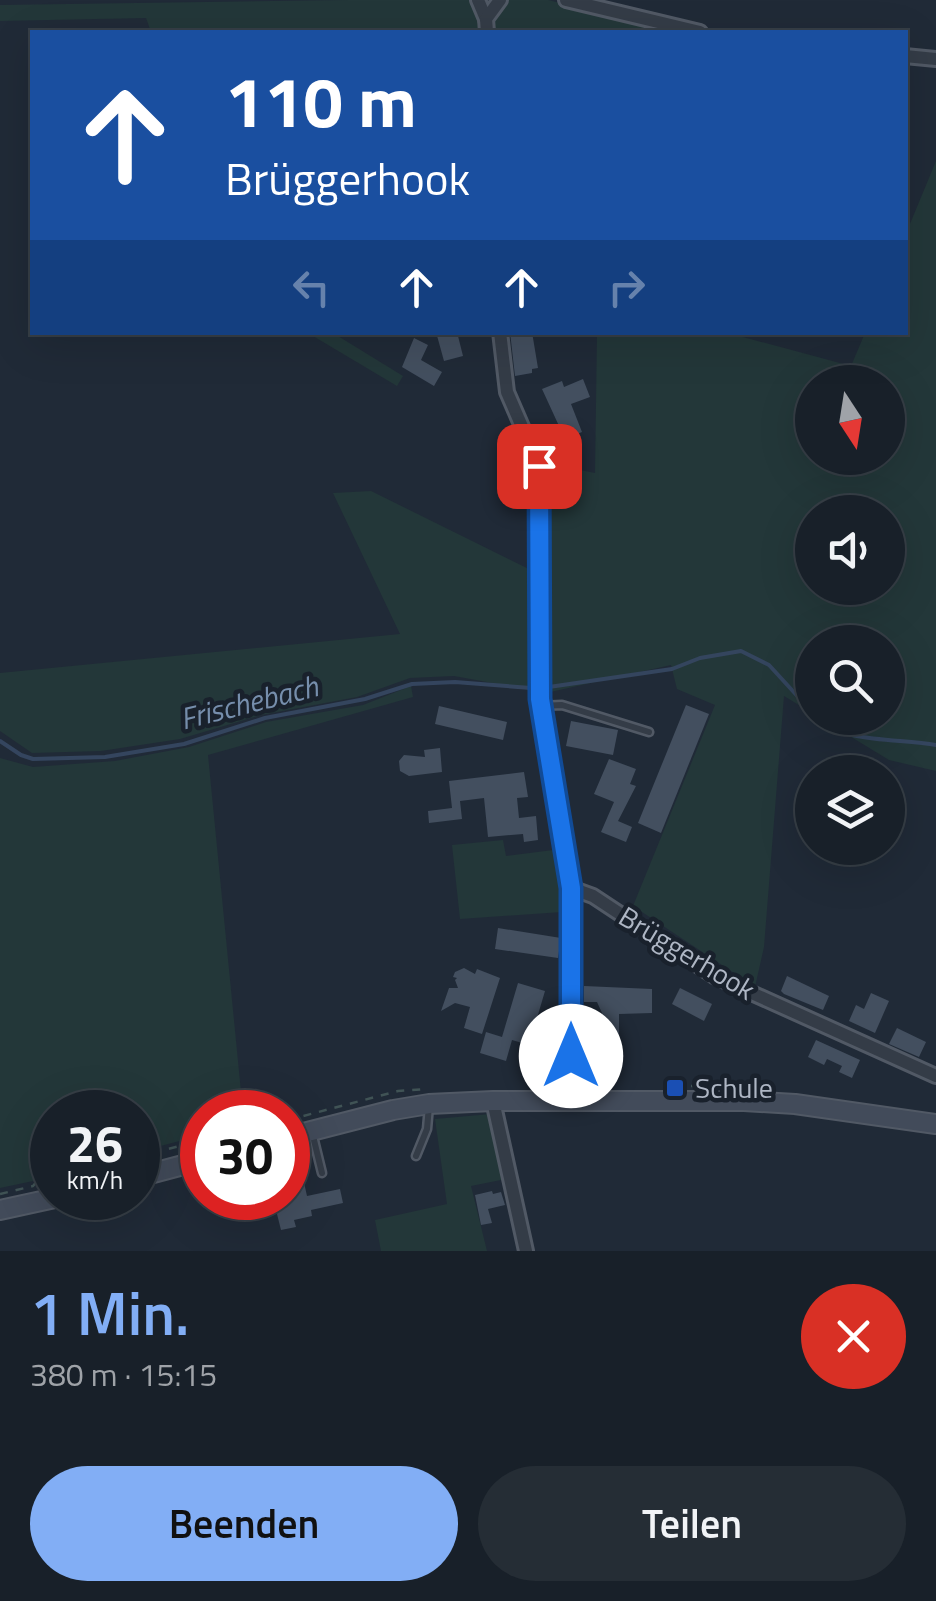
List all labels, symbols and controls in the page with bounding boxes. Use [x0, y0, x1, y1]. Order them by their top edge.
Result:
text: 110 m [225, 48, 417, 154]
icon: ahead [60, 70, 190, 200]
text: Brüggerhook [225, 144, 470, 212]
icon: left [284, 260, 339, 315]
icon: ahead [389, 260, 444, 315]
icon: ahead [494, 260, 549, 315]
icon: right [599, 260, 654, 315]
north arrow [795, 365, 905, 475]
map controls [795, 365, 905, 865]
pin [497, 424, 582, 509]
icon: arrive [512, 439, 567, 494]
button: sound [795, 495, 905, 605]
button: search [795, 625, 905, 735]
water label: Frischebach [175, 662, 324, 741]
button: layers [795, 755, 905, 865]
street label: Brüggerhook [611, 895, 764, 1010]
position arrow [519, 1004, 623, 1108]
place label: Schule [695, 1066, 773, 1109]
marker: Schule [664, 1077, 686, 1099]
speed limit sign: 30 [180, 1090, 310, 1220]
text: 26 [67, 1105, 123, 1181]
text: km/h [67, 1161, 123, 1199]
text: 1 Min. [30, 1267, 189, 1358]
button: close [801, 1284, 906, 1389]
text: 380 m · 15:15 [30, 1350, 217, 1398]
button: Beenden [30, 1466, 458, 1581]
button: Teilen [478, 1466, 906, 1581]

